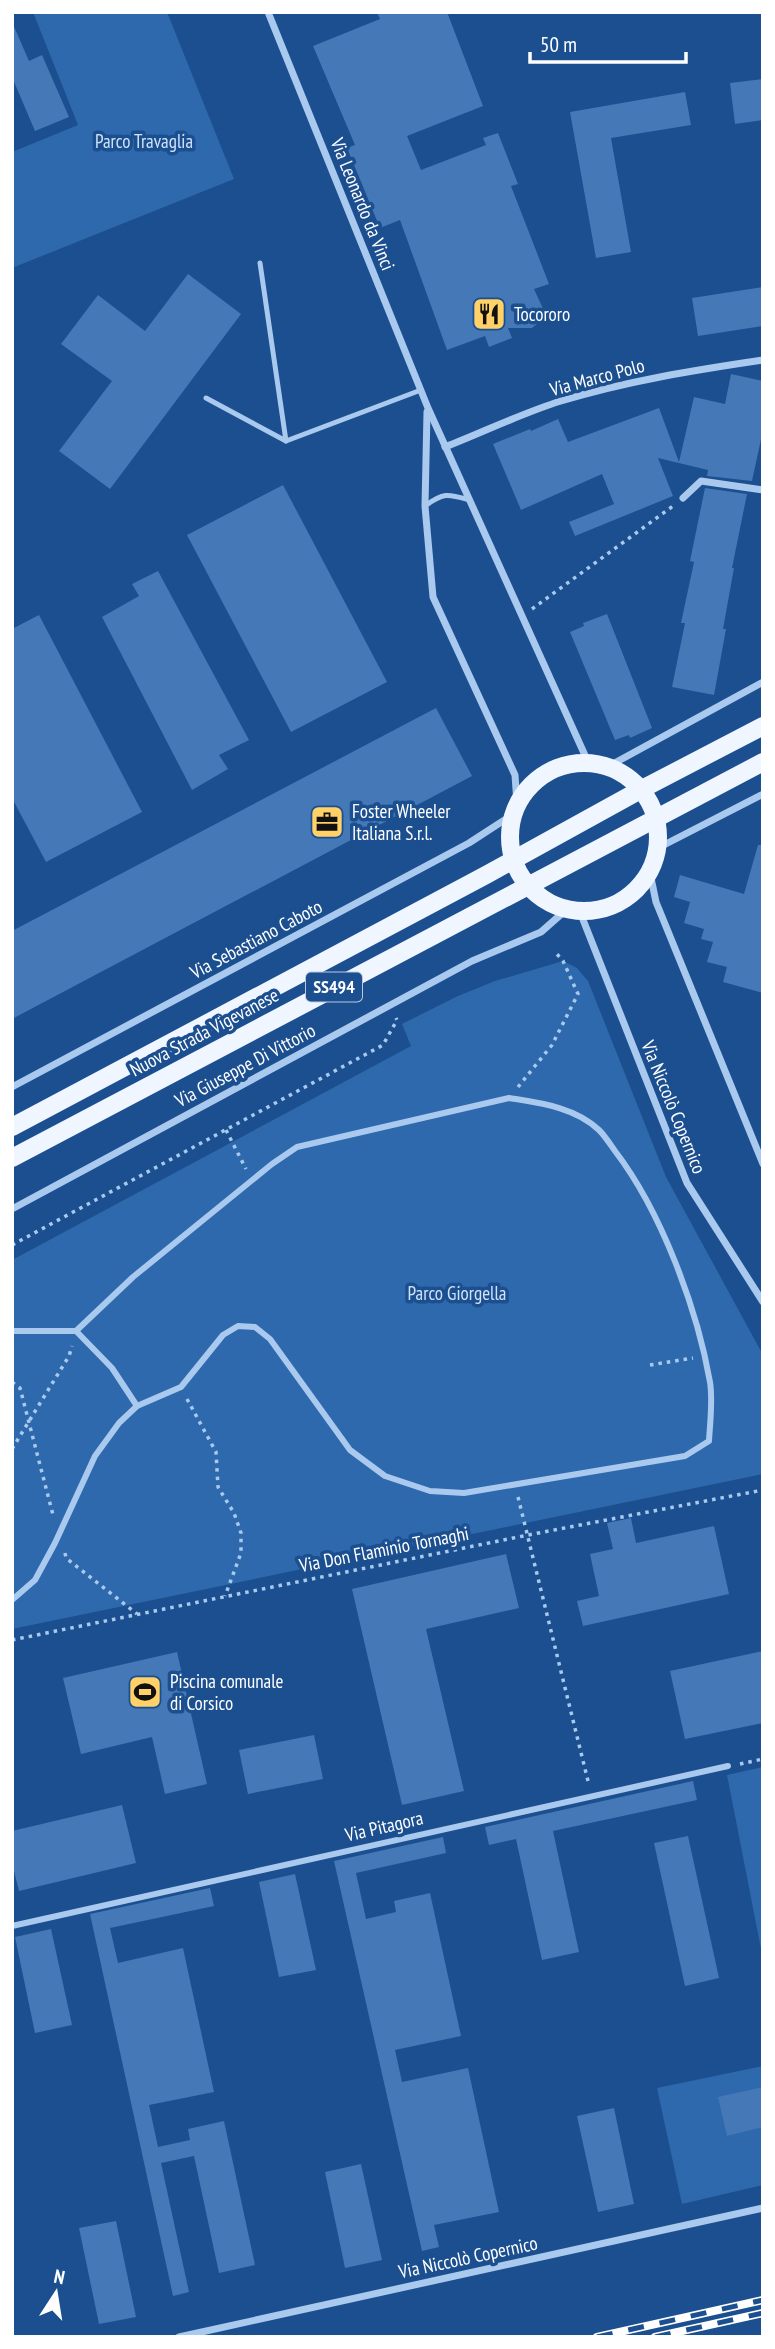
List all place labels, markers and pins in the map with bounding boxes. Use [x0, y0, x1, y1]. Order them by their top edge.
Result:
restaurant icon: Tocororo [470, 295, 508, 333]
place label: Tocororo [514, 302, 570, 326]
place label: Foster Wheeler Italiana S.r.l. [352, 799, 451, 845]
office icon: Foster Wheeler Italiana S.r.l. [308, 803, 346, 841]
place label: Piscina comunale di Corsico [170, 1669, 284, 1715]
sports icon: Piscina comunale di Corsico [126, 1673, 164, 1711]

